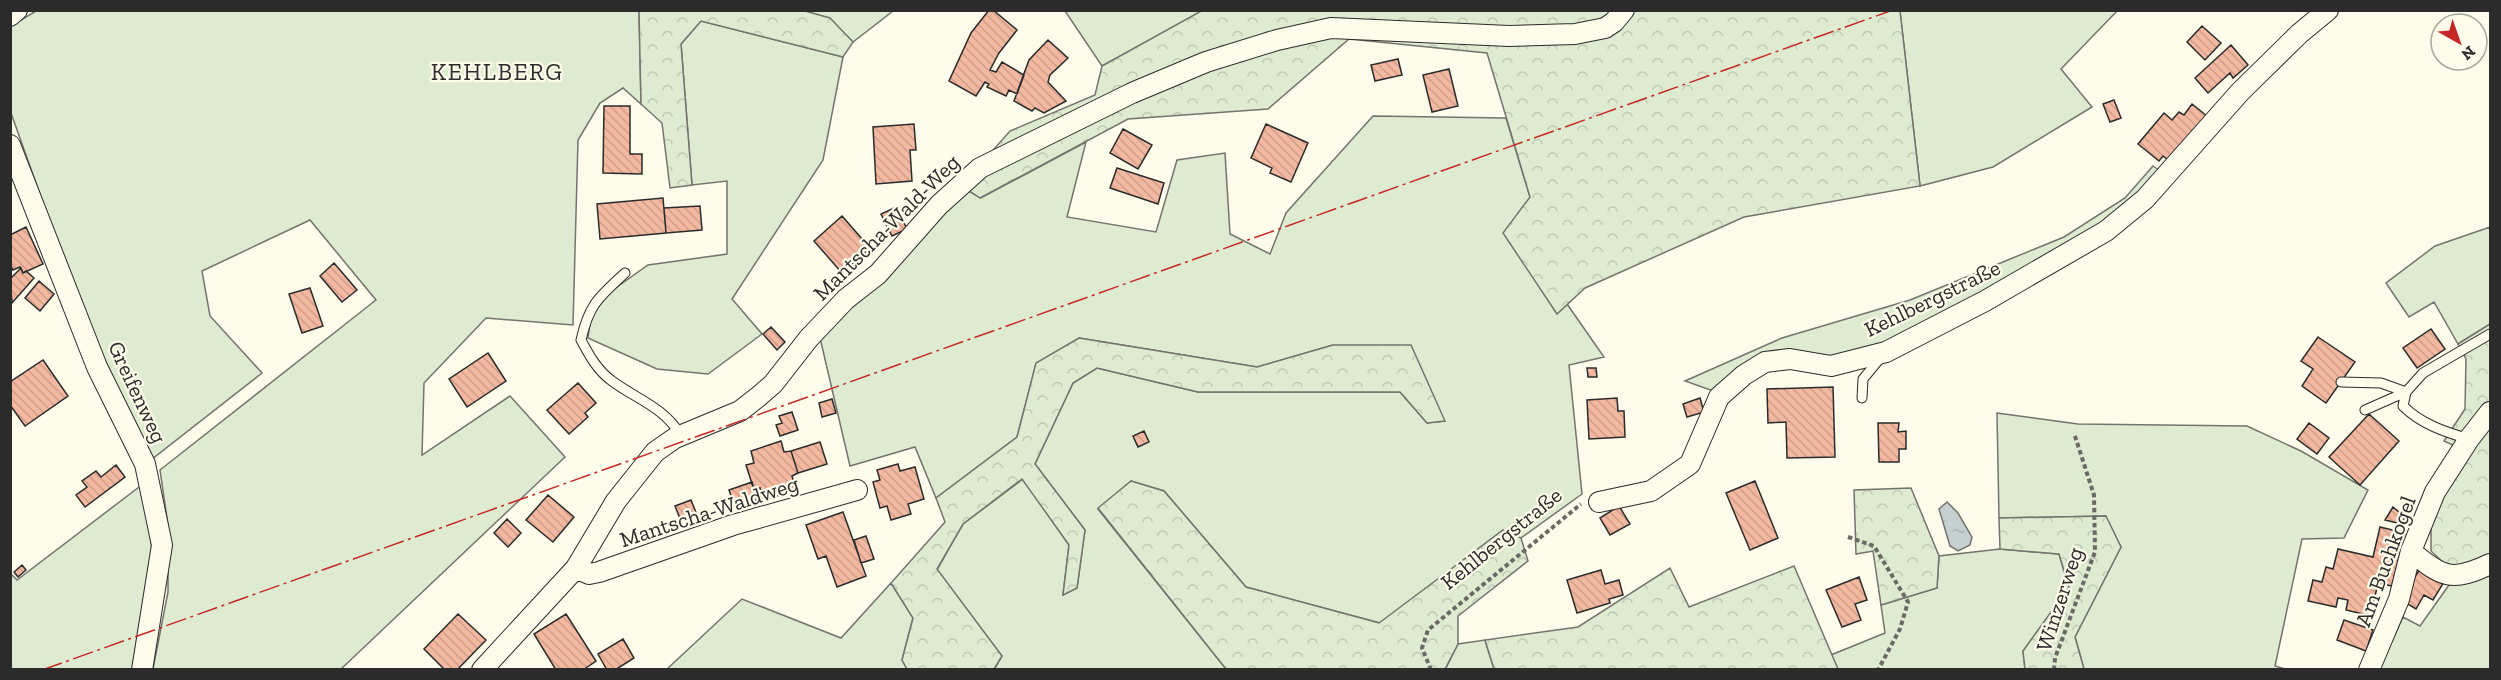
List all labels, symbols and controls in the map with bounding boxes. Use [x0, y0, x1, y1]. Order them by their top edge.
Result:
north arrow [2429, 12, 2489, 72]
text: N [2458, 42, 2479, 64]
district label: KEHLBERG [431, 57, 563, 86]
street label: Mantscha-Wald-Weg [808, 149, 965, 306]
street label: Kehlbergstraße [1860, 254, 2005, 343]
street label: Greifenweg [102, 337, 173, 447]
street label: Mantscha-Waldweg [616, 470, 802, 553]
street label: Kehlbergstraße [1435, 481, 1567, 595]
street label: Am Buchkogel [2349, 492, 2422, 630]
street label: Winzerweg [2030, 544, 2089, 655]

